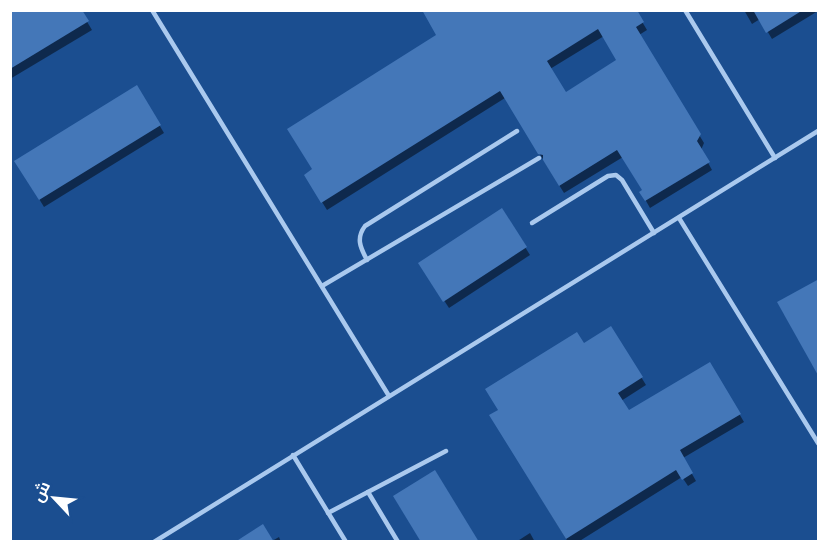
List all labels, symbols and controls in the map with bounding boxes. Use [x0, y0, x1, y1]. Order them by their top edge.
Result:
north arrow [24, 468, 84, 528]
text: ش [27, 478, 54, 505]

